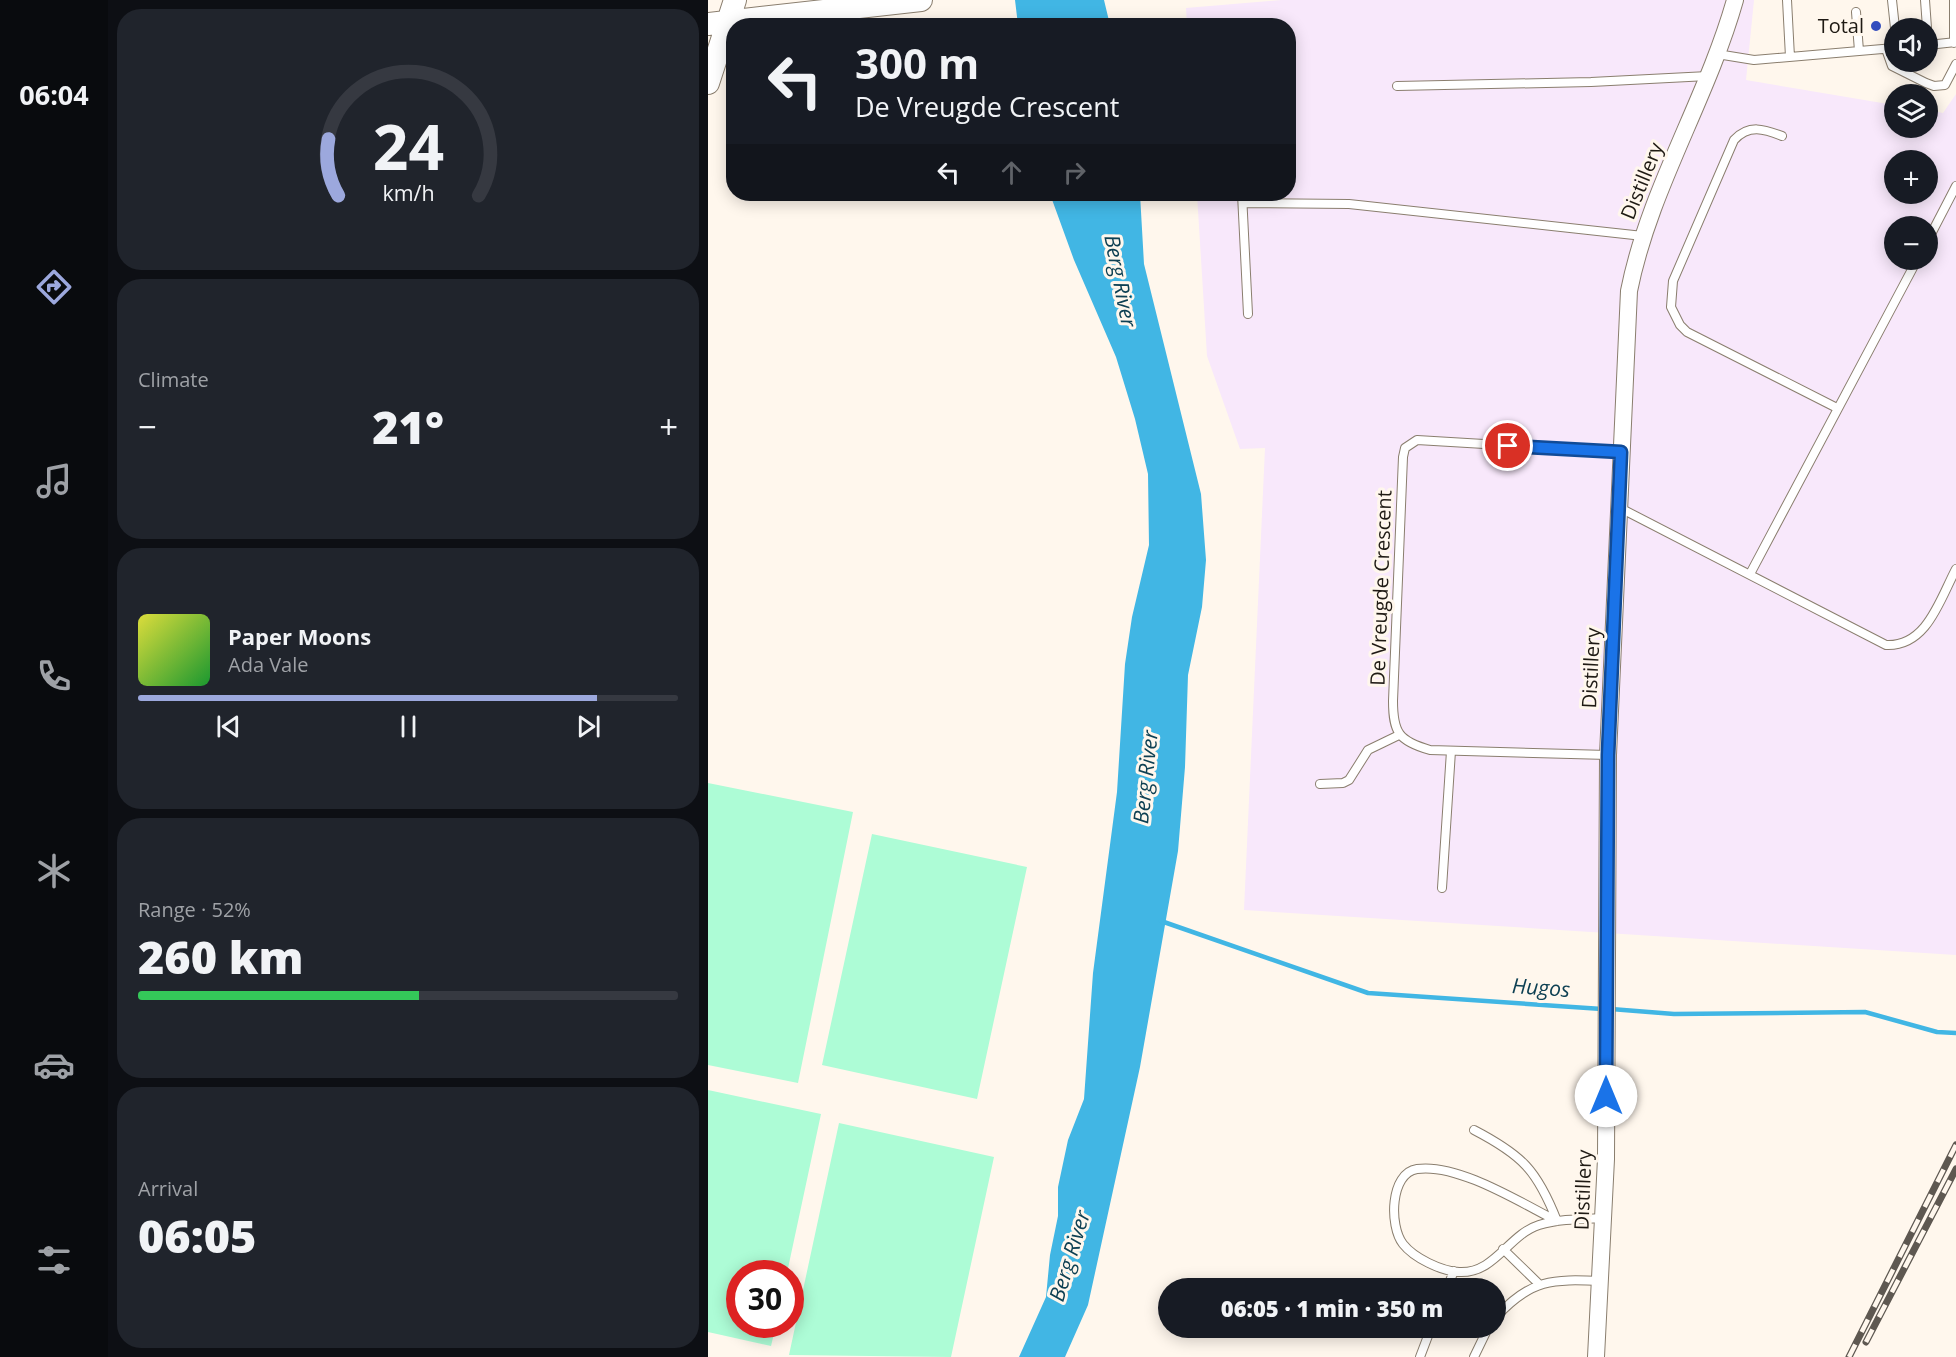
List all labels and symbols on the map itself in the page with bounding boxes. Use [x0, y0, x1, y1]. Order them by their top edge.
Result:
place label: Total [1818, 12, 1864, 39]
marker: Total [1869, 19, 1883, 33]
street label: Distillery [1614, 137, 1670, 223]
water label: Berg River [1098, 232, 1144, 330]
pin [1482, 420, 1533, 471]
street label: De Vreugde Crescent [1364, 490, 1397, 686]
street label: Distillery [1575, 626, 1606, 709]
water label: Berg River [1126, 728, 1164, 825]
water label: Hugos [1511, 971, 1571, 1003]
position arrow [1574, 1064, 1638, 1128]
street label: Distillery [1568, 1148, 1597, 1231]
water label: Berg River [1042, 1206, 1096, 1304]
speed limit sign: 30 [726, 1260, 804, 1338]

